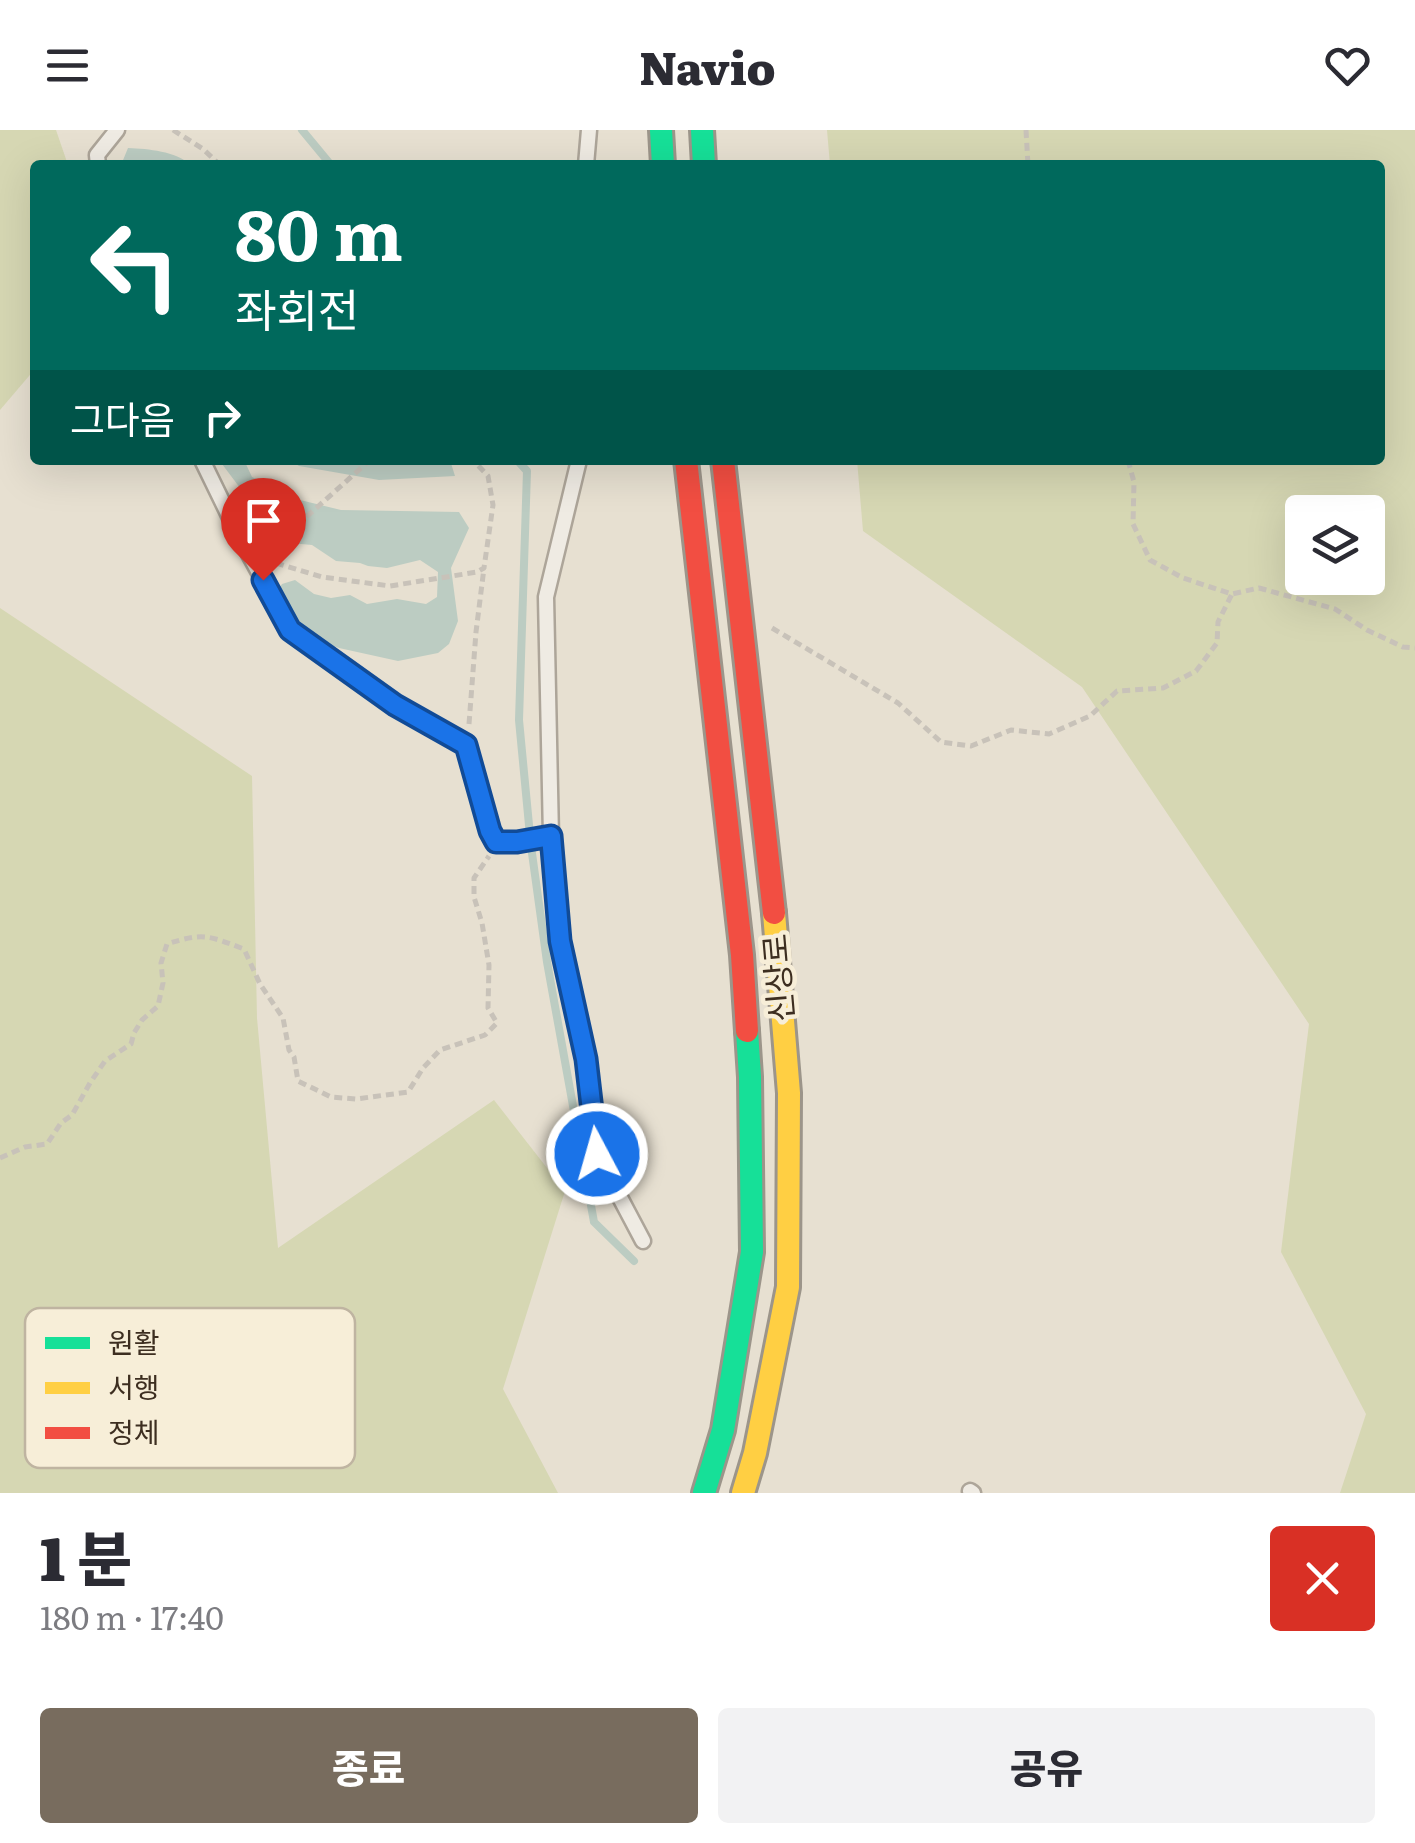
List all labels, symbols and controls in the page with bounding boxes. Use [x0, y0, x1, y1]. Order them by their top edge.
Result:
text: Navio [639, 32, 776, 99]
icon: menu [40, 38, 95, 93]
icon: heart [1320, 38, 1375, 93]
text: 80 m [235, 179, 403, 283]
icon: left [70, 200, 200, 330]
text: 좌회전 [235, 274, 359, 341]
text: 그다음 [70, 389, 175, 446]
icon: right [195, 390, 250, 445]
pin [221, 478, 306, 581]
icon: arrive [236, 493, 291, 548]
map controls [1285, 495, 1385, 595]
button: layers [1285, 495, 1385, 595]
street label: 신상로 [748, 932, 804, 1024]
position arrow [545, 1102, 649, 1206]
legend [25, 1308, 355, 1468]
text: 원활 [108, 1320, 160, 1362]
text: 서행 [108, 1365, 160, 1407]
text: 정체 [108, 1410, 160, 1452]
text: 1 분 [40, 1510, 132, 1599]
button: close [1270, 1526, 1375, 1631]
text: 180 m · 17:40 [40, 1592, 224, 1640]
button: 종료 [40, 1708, 698, 1823]
button: 공유 [718, 1708, 1375, 1823]

